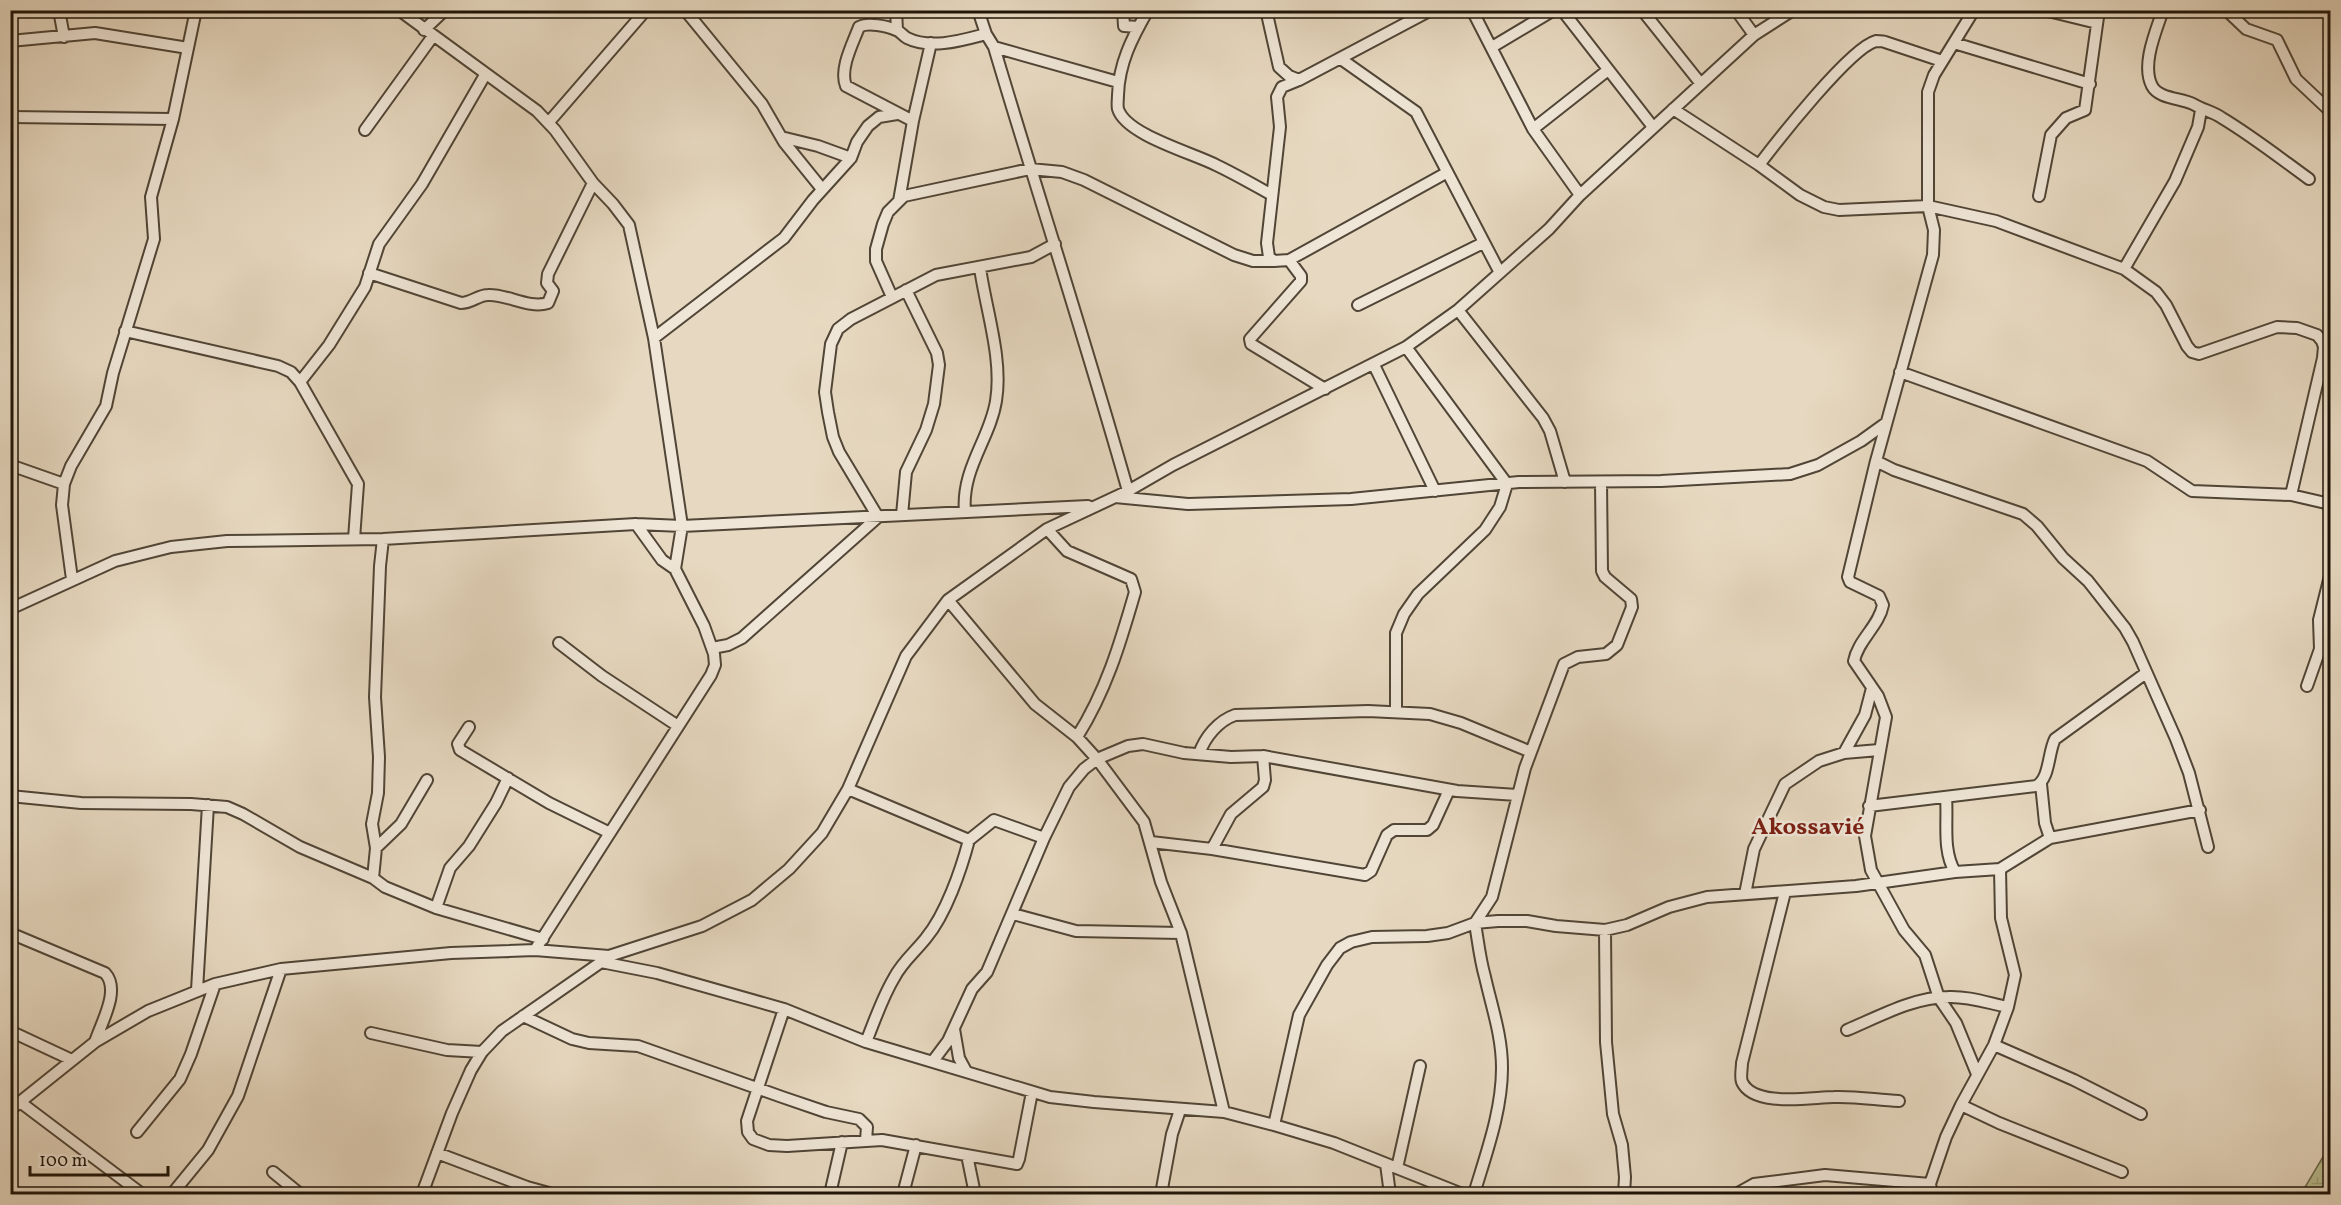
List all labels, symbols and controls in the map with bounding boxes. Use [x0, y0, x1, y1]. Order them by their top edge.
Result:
district label: Akossavié [1751, 811, 1865, 845]
scale bar [30, 1139, 168, 1177]
text: 100 m [39, 1149, 88, 1174]

